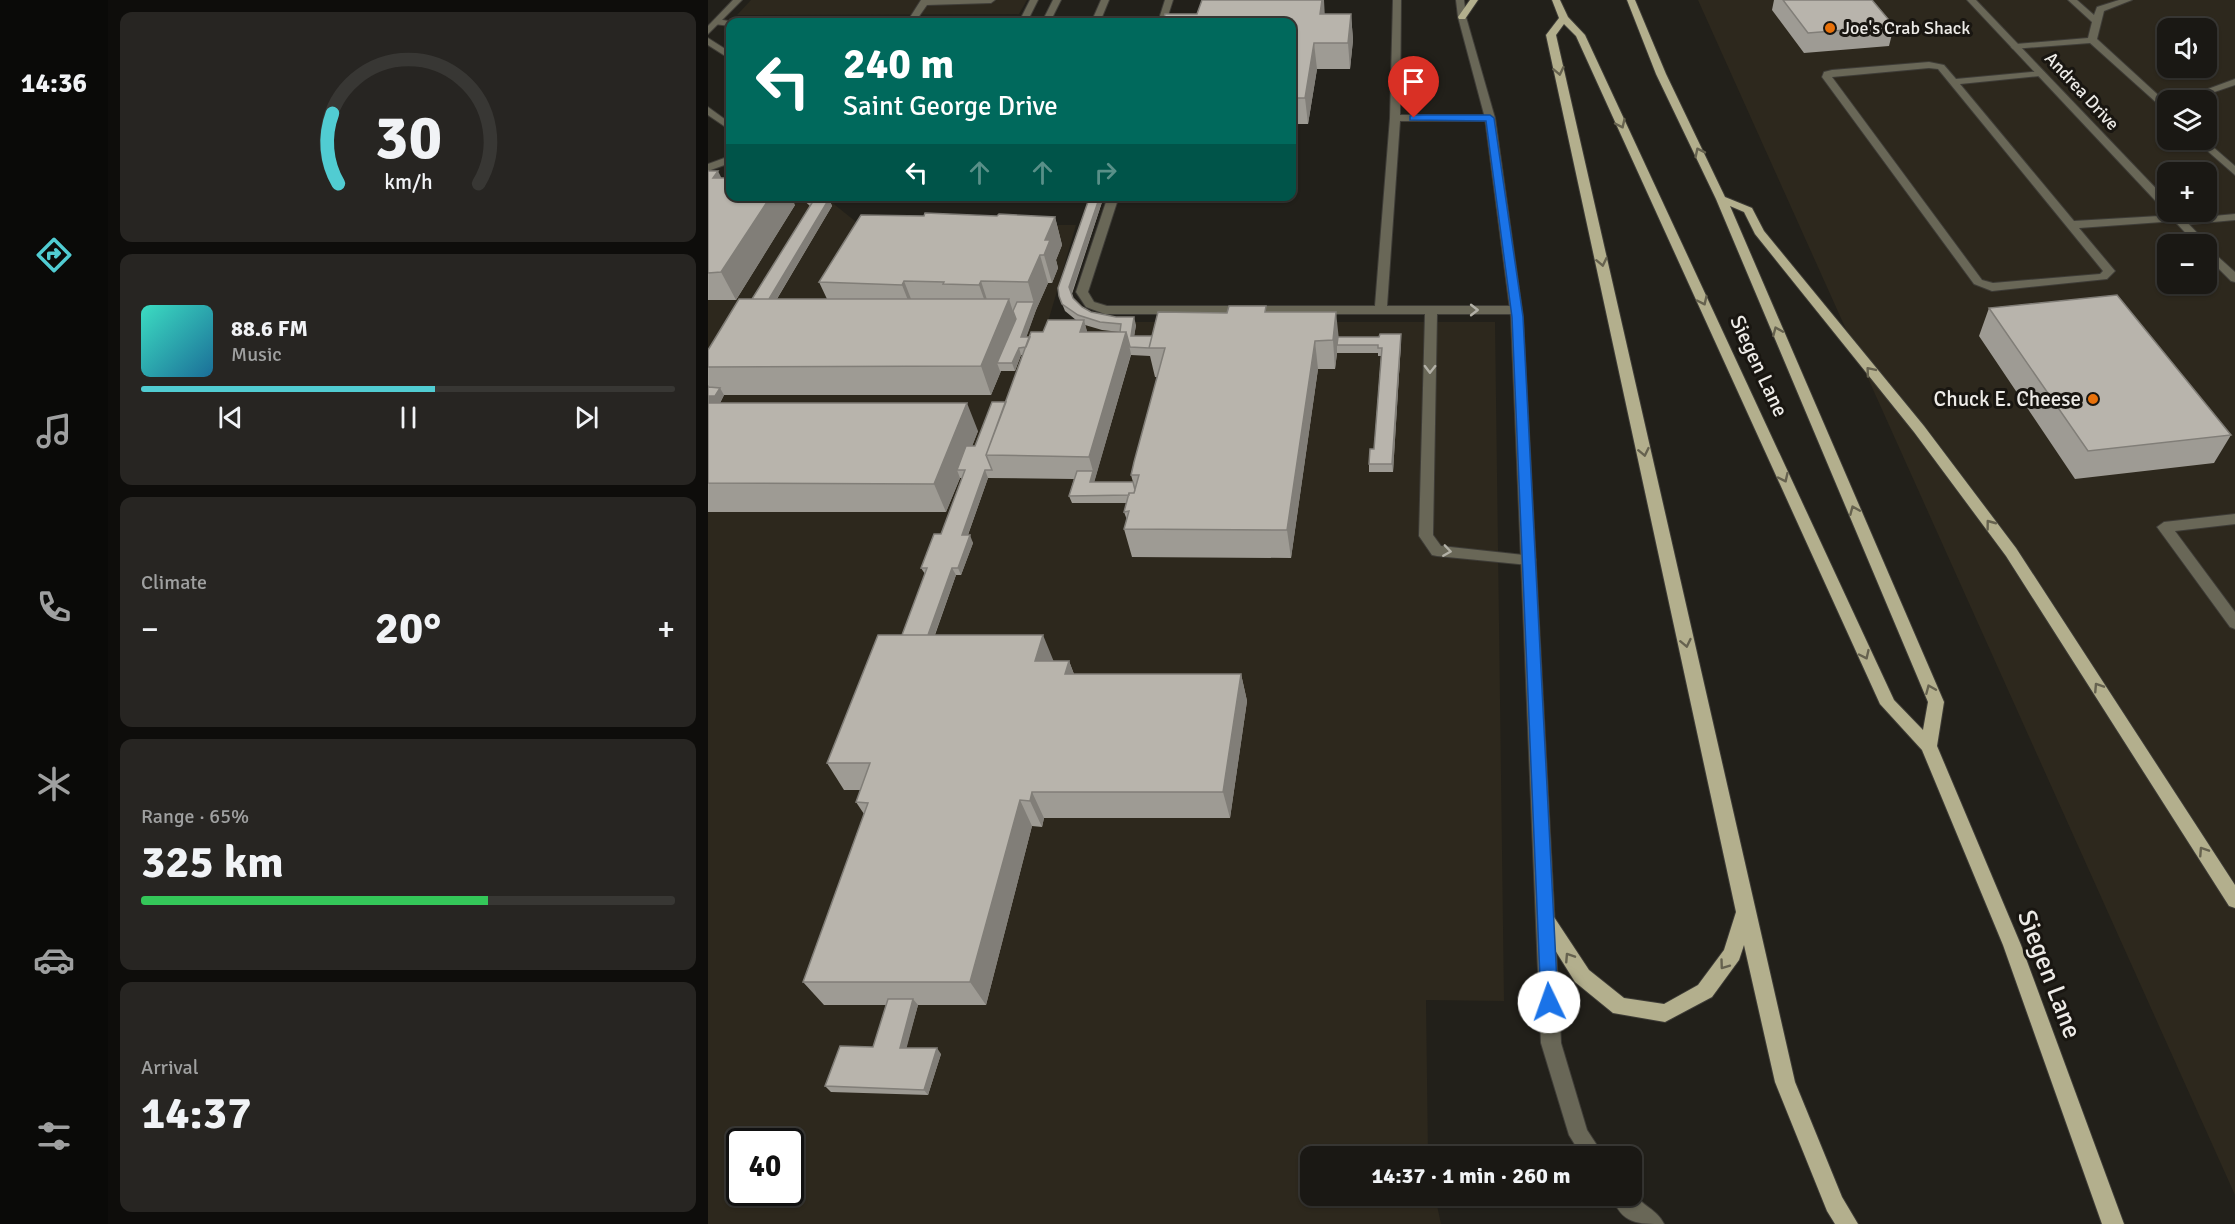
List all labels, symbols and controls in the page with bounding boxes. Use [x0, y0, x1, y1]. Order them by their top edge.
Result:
place label: Joe's Crab Shack [1842, 17, 1970, 39]
map controls [2157, 18, 2217, 294]
button: sound [2157, 18, 2217, 78]
marker: Joe's Crab Shack [1823, 21, 1837, 35]
text: 240 m [843, 39, 954, 90]
icon: left [744, 42, 822, 120]
street label: Andrea Drive [2040, 47, 2124, 135]
pin [1388, 56, 1439, 118]
icon: arrive [1397, 65, 1430, 98]
one-way arrow [1552, 66, 1565, 76]
text: 14:36 [21, 67, 87, 100]
text: Saint George Drive [843, 90, 1058, 123]
button: layers [2157, 90, 2217, 150]
text: 30 [374, 99, 442, 176]
one-way arrow [1614, 117, 1626, 128]
one-way arrow [1694, 147, 1706, 158]
icon: left [900, 156, 933, 189]
icon: ahead [963, 156, 996, 189]
icon: ahead [1026, 156, 1059, 189]
icon: right [1089, 156, 1122, 189]
button: + [2157, 162, 2217, 222]
text: km/h [384, 170, 432, 196]
icon: directions [33, 234, 75, 276]
button: − [2157, 234, 2217, 294]
one-way arrow [1595, 256, 1608, 266]
one-way arrow [1695, 295, 1707, 306]
one-way arrow [1469, 304, 1478, 316]
street label: Siegen Lane [1724, 311, 1794, 421]
text: 88.6 FM [231, 315, 308, 342]
one-way arrow [1772, 326, 1784, 337]
text: Music [231, 342, 282, 367]
one-way arrow [1424, 364, 1436, 373]
one-way arrow [1867, 366, 1878, 377]
place label: Chuck E. Cheese [1934, 386, 2081, 412]
marker: Chuck E. Cheese [2086, 392, 2100, 406]
icon: previous [214, 401, 247, 434]
icon: pause [392, 401, 425, 434]
icon: next [570, 401, 603, 434]
icon: music [33, 410, 75, 452]
one-way arrow [1637, 447, 1650, 457]
one-way arrow [1777, 472, 1789, 483]
one-way arrow [1849, 505, 1861, 516]
one-way arrow [1986, 520, 1997, 531]
one-way arrow [1442, 545, 1451, 557]
text: Climate [141, 570, 207, 595]
icon: phone [33, 586, 75, 628]
text: 20° [375, 601, 441, 656]
text: − [141, 609, 159, 650]
text: + [657, 609, 675, 650]
one-way arrow [1678, 637, 1691, 647]
one-way arrow [1858, 649, 1870, 660]
one-way arrow [2093, 683, 2105, 693]
one-way arrow [1926, 684, 1938, 695]
icon: climate [33, 763, 75, 805]
text: Range · 65% [141, 804, 249, 829]
text: 325 km [141, 835, 284, 890]
one-way arrow [2199, 847, 2211, 857]
street label: Siegen Lane [2010, 906, 2088, 1043]
icon: car [33, 939, 75, 981]
one-way arrow [1565, 953, 1577, 963]
one-way arrow [1720, 959, 1731, 970]
position arrow [1517, 970, 1581, 1034]
text: Arrival [141, 1055, 199, 1080]
text: 14:37 [141, 1086, 251, 1141]
icon: filters [33, 1115, 75, 1157]
speed limit sign: 40 [726, 1128, 804, 1206]
text: 14:37 · 1 min · 260 m [1371, 1162, 1571, 1189]

